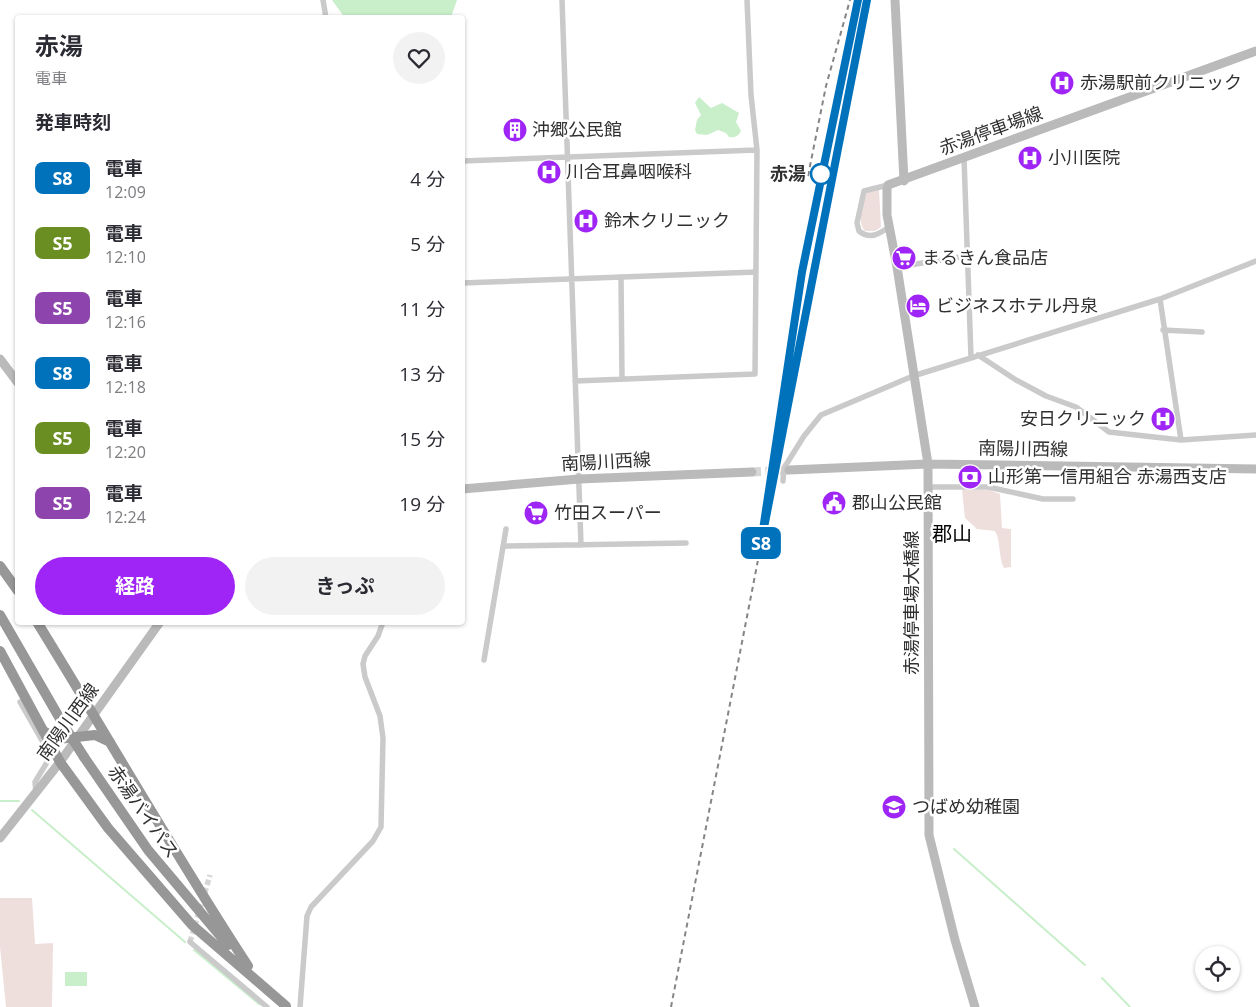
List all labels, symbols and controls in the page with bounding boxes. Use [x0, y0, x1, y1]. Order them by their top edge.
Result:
text: 赤湯 [35, 29, 83, 62]
button: heart [393, 32, 445, 84]
text: 電車 [35, 67, 67, 89]
hospital icon: 赤湯駅前クリニック [1049, 70, 1075, 96]
place label: 赤湯駅前クリニック [1080, 70, 1242, 94]
street label: 赤湯停車場線 [936, 100, 1046, 160]
text: 発車時刻 [35, 109, 111, 135]
building icon: 沖郷公民館 [502, 117, 528, 143]
place label: 沖郷公民館 [532, 117, 622, 141]
hospital icon: 小川医院 [1017, 145, 1043, 171]
place label: 小川医院 [1048, 145, 1120, 169]
text: 電車 [105, 155, 143, 181]
hospital icon: 川合耳鼻咽喉科 [536, 159, 562, 185]
place label: 川合耳鼻咽喉科 [566, 159, 692, 183]
place label: 赤湯 [770, 161, 806, 185]
marker: 赤湯 [810, 163, 832, 185]
text: S8 [52, 166, 73, 190]
text: 4 分 [410, 166, 445, 192]
text: 12:09 [105, 181, 146, 203]
hospital icon: 鈴木クリニック [573, 208, 599, 234]
place label: 鈴木クリニック [604, 208, 730, 232]
text: 電車 [105, 220, 143, 246]
text: S5 [52, 231, 73, 255]
text: 5 分 [410, 231, 445, 257]
supermarket icon: まるきん食品店 [891, 245, 917, 271]
place label: まるきん食品店 [922, 245, 1048, 269]
text: 12:10 [105, 246, 146, 268]
text: 電車 [105, 285, 143, 311]
hotel icon: ビジネスホテル丹泉 [905, 293, 931, 319]
place label: ビジネスホテル丹泉 [936, 293, 1098, 317]
text: S5 [52, 296, 73, 320]
text: 11 分 [399, 296, 445, 322]
text: 12:16 [105, 311, 146, 333]
text: 電車 [105, 350, 143, 376]
text: S8 [52, 361, 73, 385]
text: 13 分 [399, 361, 445, 387]
text: 12:18 [105, 376, 146, 398]
place label: 安日クリニック [1020, 406, 1146, 430]
hospital icon: 安日クリニック [1150, 406, 1176, 432]
text: 電車 [105, 415, 143, 441]
text: S5 [52, 426, 73, 450]
text: 15 分 [399, 426, 445, 452]
street label: 南陽川西線 [978, 435, 1068, 461]
text: 12:20 [105, 441, 146, 463]
street label: 南陽川西線 [560, 447, 652, 475]
bank icon: 山形第一信用組合 赤湯西支店 [957, 464, 983, 490]
place label: 山形第一信用組合 赤湯西支店 [988, 464, 1227, 488]
text: 電車 [105, 480, 143, 506]
public building icon: 郡山公民館 [821, 490, 847, 516]
place label: 郡山公民館 [852, 490, 942, 514]
text: S5 [52, 491, 73, 515]
text: 19 分 [399, 491, 445, 517]
supermarket icon: 竹田スーパー [523, 500, 549, 526]
place label: 竹田スーパー [554, 500, 662, 524]
text: 12:24 [105, 506, 146, 528]
district label: 郡山 [932, 520, 972, 547]
line badge: S8 [738, 527, 784, 559]
text: S8 [751, 531, 771, 555]
street label: 赤湯停車場大橋線 [899, 531, 923, 675]
button: 経路 [35, 557, 235, 615]
button: きっぷ [245, 557, 445, 615]
street label: 南陽川西線 [31, 678, 103, 765]
street label: 赤湯バイパス [103, 760, 185, 862]
school or university icon: つばめ幼稚園 [881, 794, 907, 820]
place label: つばめ幼稚園 [912, 794, 1020, 818]
map controls [1195, 946, 1240, 991]
button: locate [1195, 946, 1240, 991]

